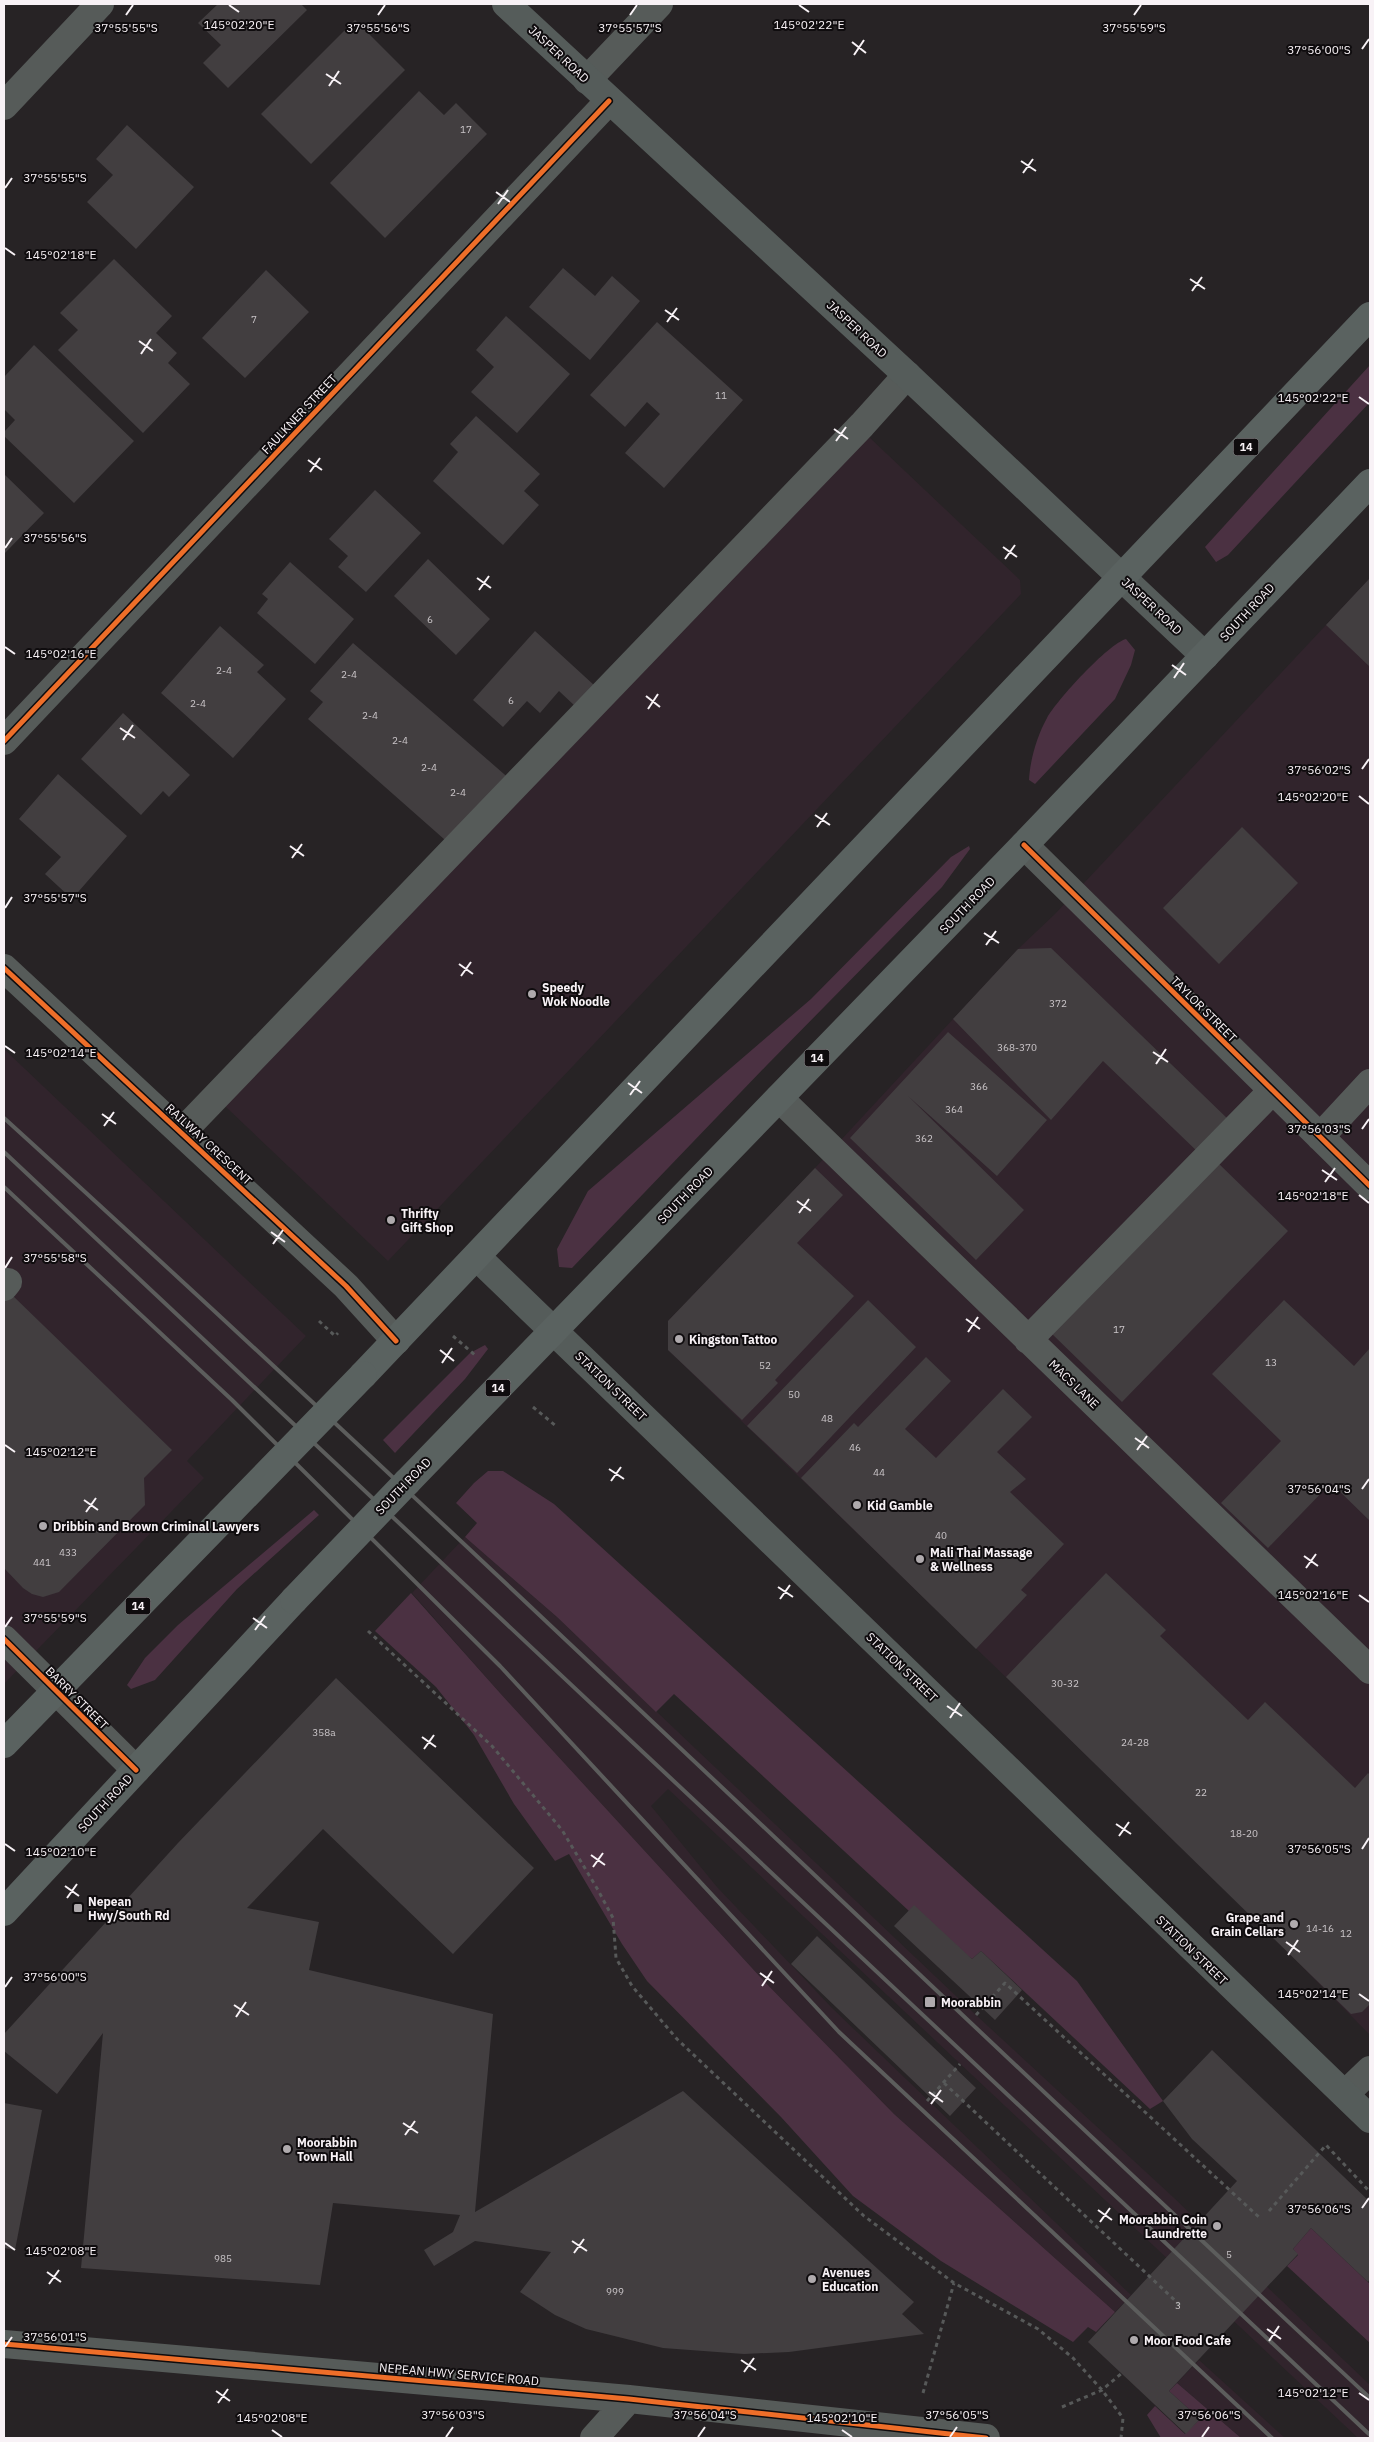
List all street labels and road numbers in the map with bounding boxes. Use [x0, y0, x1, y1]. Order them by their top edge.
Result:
street label: JASPER ROAD [526, 22, 592, 86]
street label: JASPER ROAD [824, 297, 890, 361]
street label: FAULKNER STREET [258, 371, 340, 457]
road number: 14 [1234, 438, 1258, 456]
street label: JASPER ROAD [1119, 574, 1185, 638]
street label: SOUTH ROAD [1216, 580, 1278, 644]
street label: SOUTH ROAD [936, 873, 998, 937]
street label: TAYLOR STREET [1168, 973, 1240, 1045]
road number: 14 [804, 1050, 830, 1066]
street label: RAILWAY CRESCENT [163, 1100, 255, 1188]
street label: SOUTH ROAD [654, 1163, 716, 1227]
street label: STATION STREET [572, 1348, 650, 1424]
street label: MACS LANE [1046, 1356, 1102, 1412]
road number: 14 [486, 1380, 510, 1396]
street label: SOUTH ROAD [372, 1454, 434, 1518]
road number: 14 [126, 1598, 150, 1614]
street label: STATION STREET [863, 1629, 941, 1705]
street label: BARRY STREET [43, 1664, 112, 1733]
street label: SOUTH ROAD [74, 1771, 136, 1835]
street label: STATION STREET [1153, 1912, 1231, 1988]
street label: NEPEAN HWY SERVICE ROAD [378, 2360, 540, 2388]

